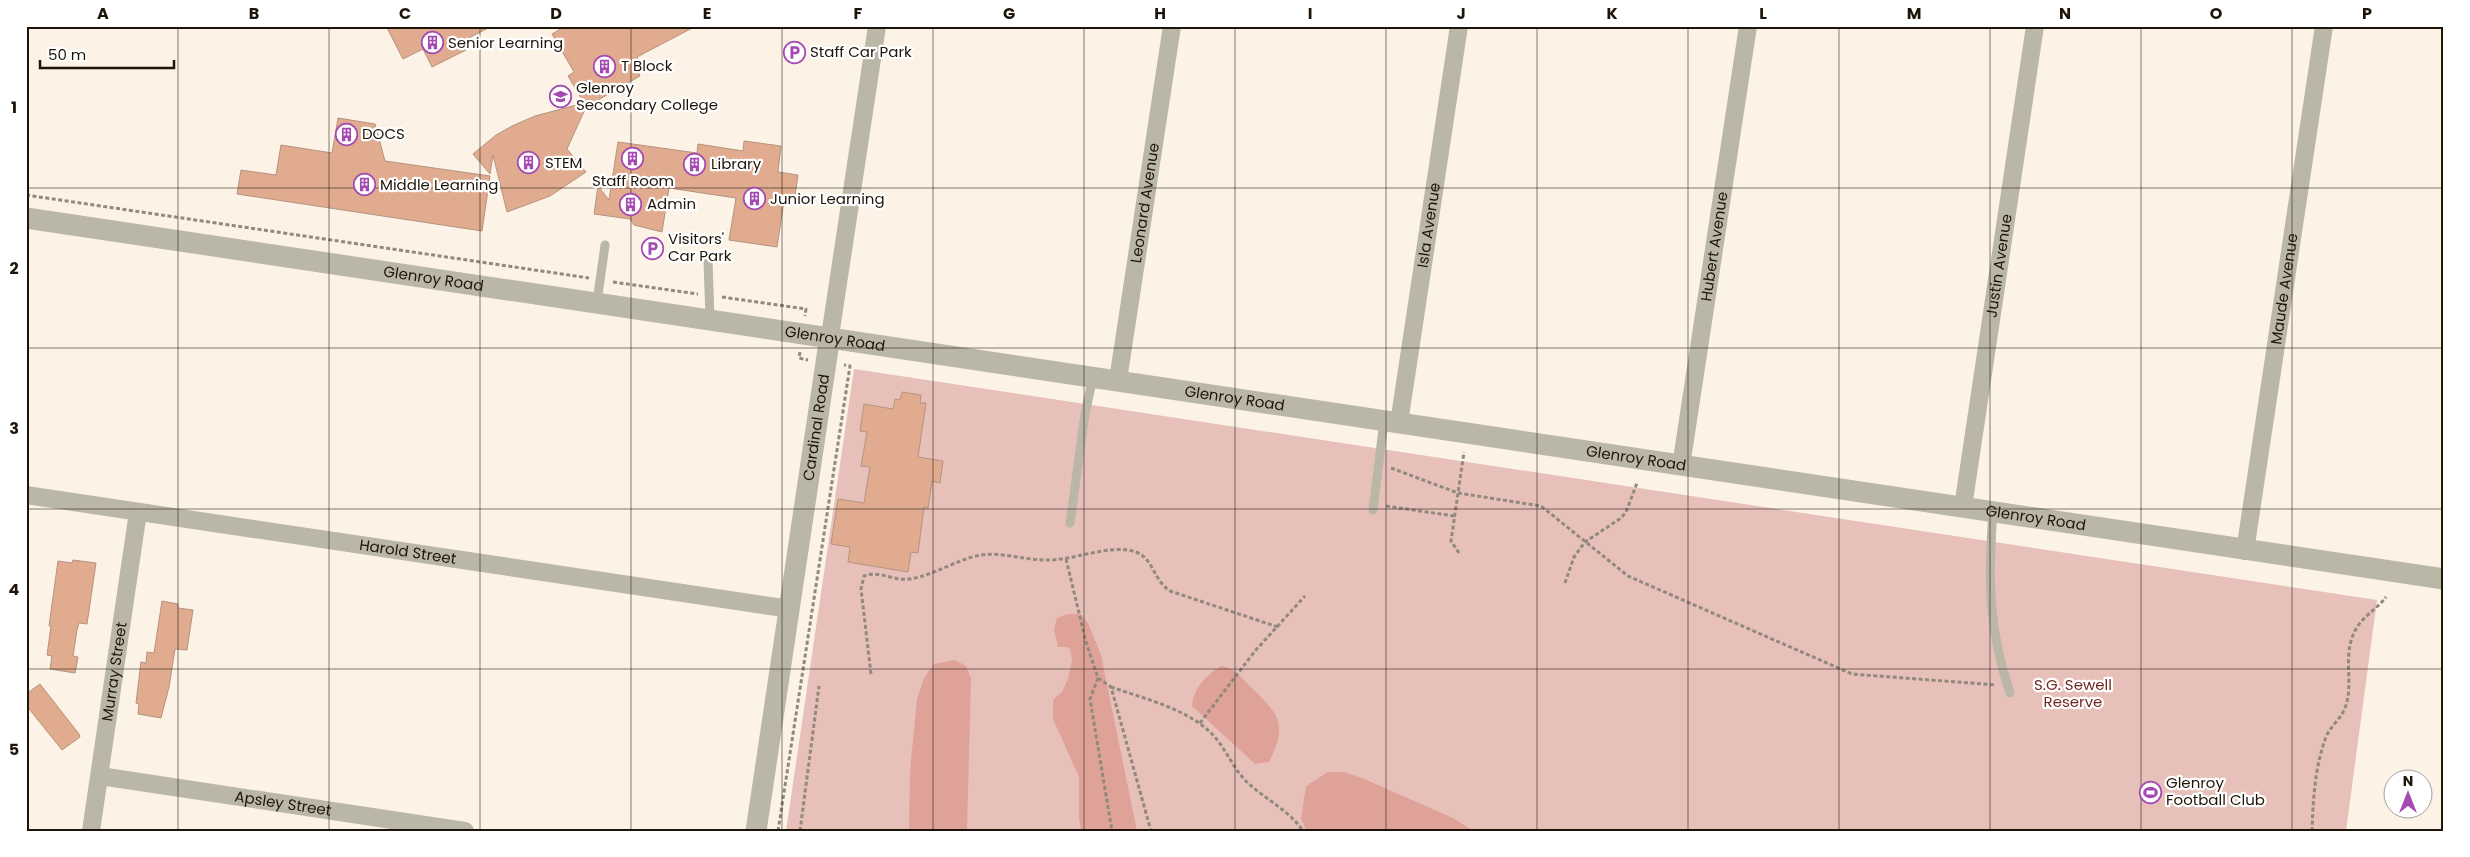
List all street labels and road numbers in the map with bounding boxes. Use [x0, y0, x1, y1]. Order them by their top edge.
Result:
street label: Leonard Avenue [1125, 141, 1164, 265]
street label: Isla Avenue [1412, 181, 1445, 269]
street label: Hubert Avenue [1695, 190, 1733, 303]
street label: Justin Avenue [1981, 212, 2017, 319]
street label: Maude Avenue [2265, 232, 2303, 346]
street label: Glenroy Road [382, 260, 485, 296]
street label: Glenroy Road [784, 320, 887, 356]
street label: Cardinal Road [797, 373, 834, 482]
street label: Glenroy Road [1183, 380, 1286, 416]
street label: Glenroy Road [1585, 440, 1688, 476]
street label: Glenroy Road [1984, 500, 2087, 535]
street label: Harold Street [358, 534, 458, 569]
street label: Murray Street [96, 620, 132, 723]
street label: Apsley Street [233, 785, 333, 821]

